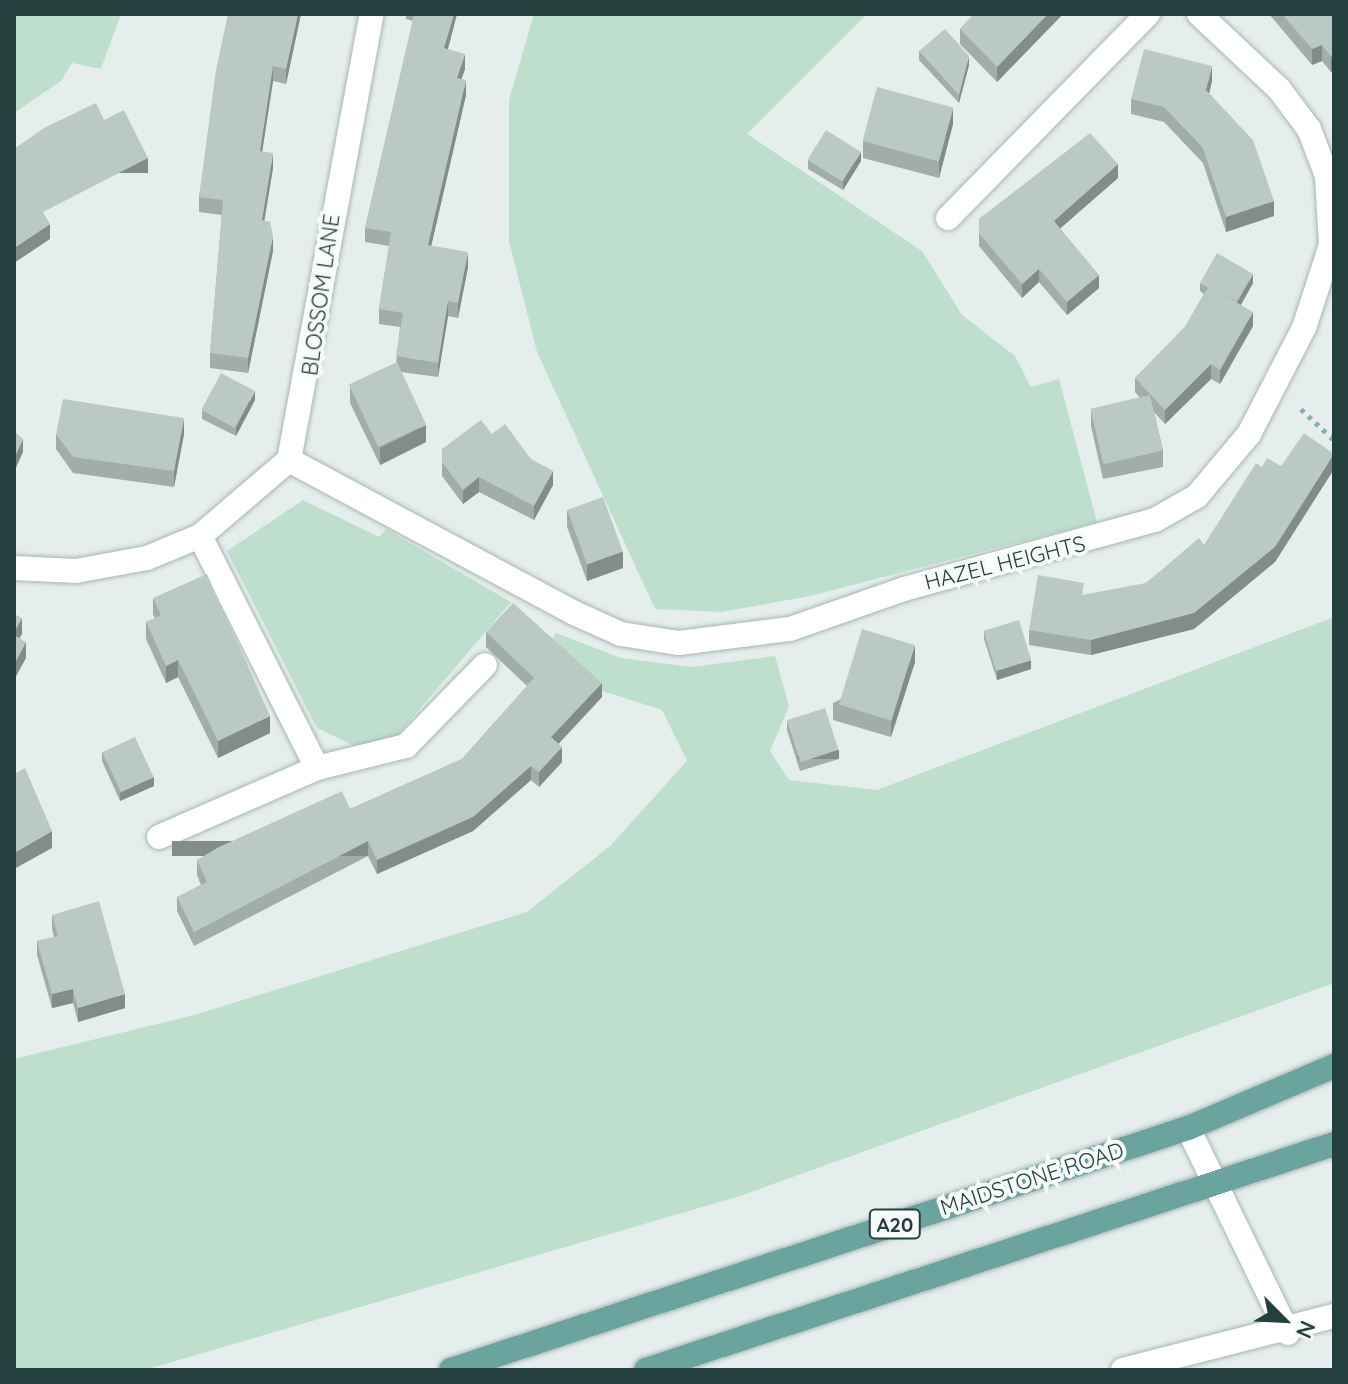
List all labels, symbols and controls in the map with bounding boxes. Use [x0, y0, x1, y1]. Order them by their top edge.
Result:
street label: BLOSSOM LANE [297, 213, 345, 377]
street label: HAZEL HEIGHTS [922, 530, 1088, 596]
street label: MAIDSTONE ROAD [937, 1137, 1127, 1221]
road number: A20 [867, 1208, 923, 1240]
north arrow [1244, 1280, 1324, 1360]
text: N [1290, 1317, 1322, 1343]

